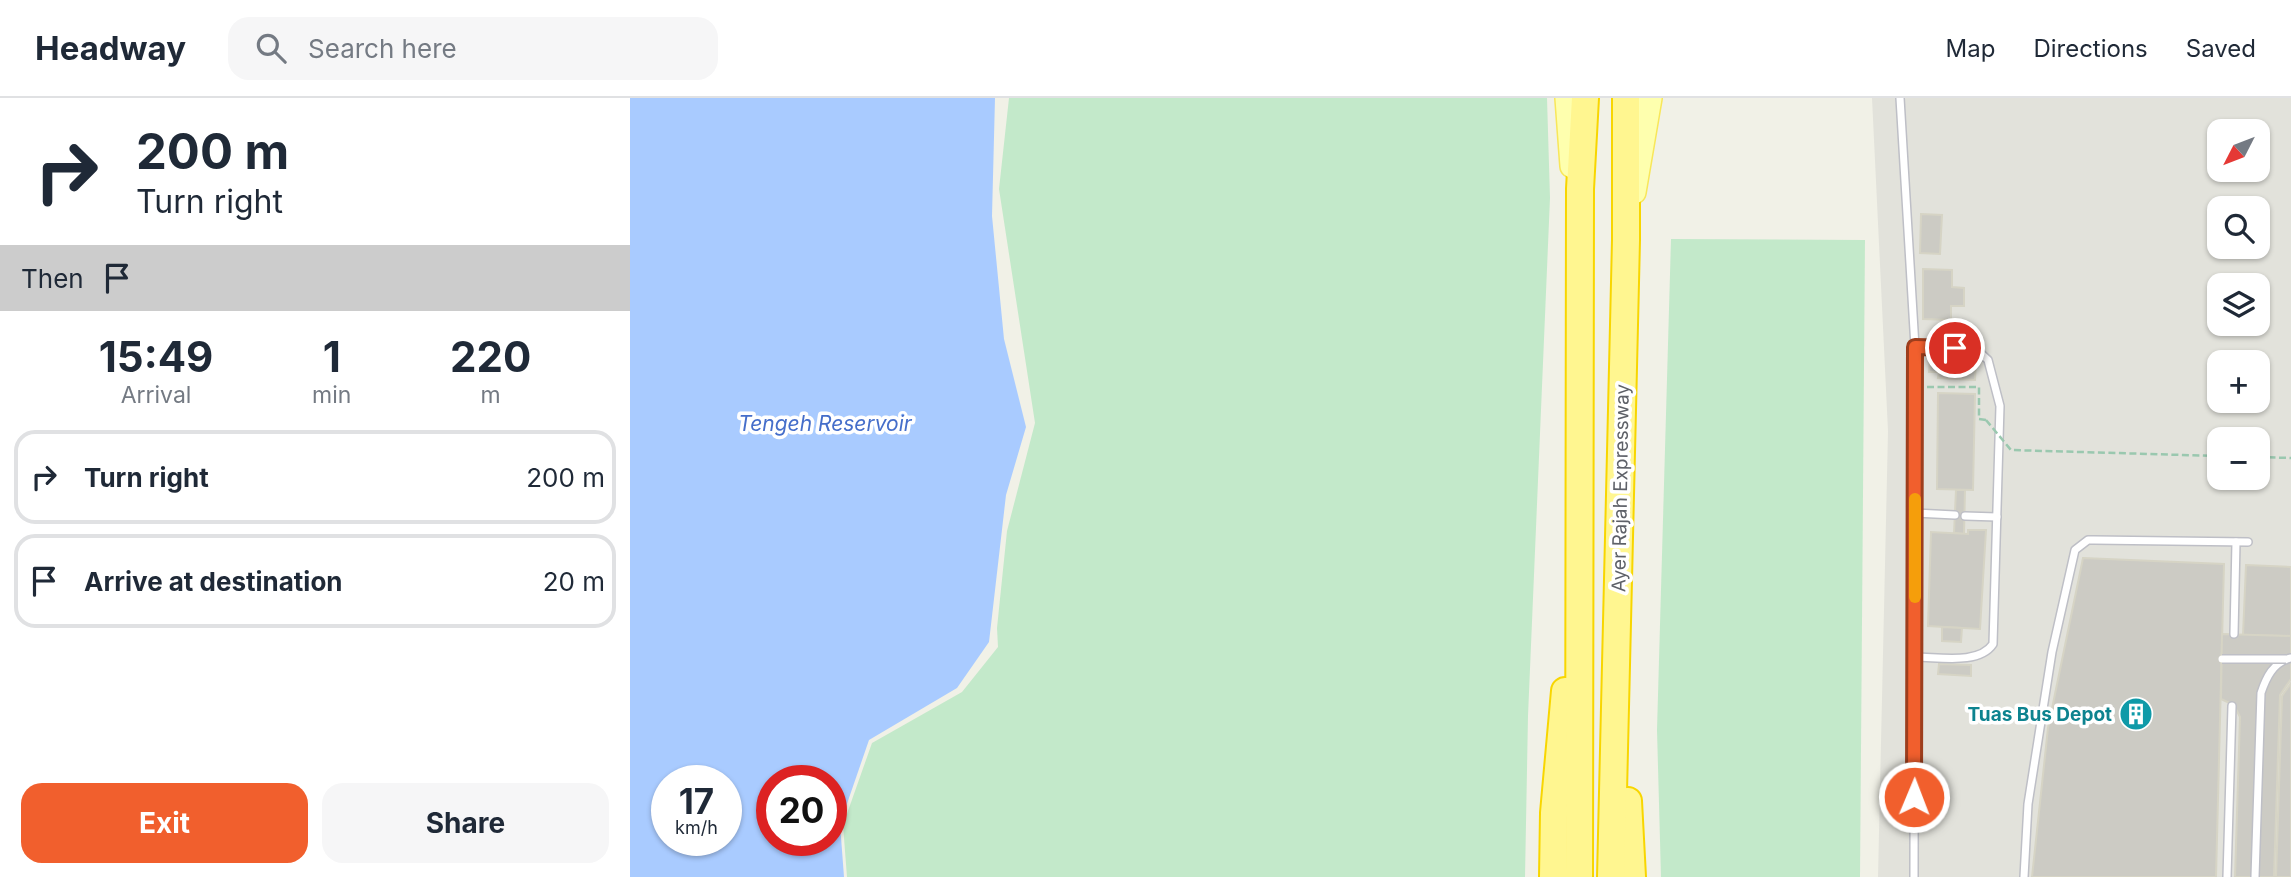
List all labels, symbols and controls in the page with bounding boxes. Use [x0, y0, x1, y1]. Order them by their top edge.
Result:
search box [228, 17, 718, 80]
text: Headway [35, 28, 186, 68]
icon: search [252, 29, 290, 67]
text: Search here [308, 33, 457, 64]
text: Map [1946, 34, 1995, 63]
text: Directions [2033, 34, 2148, 63]
text: Saved [2186, 34, 2256, 63]
north arrow [2207, 119, 2270, 182]
map controls [2207, 119, 2270, 490]
text: 200 m [136, 122, 289, 181]
icon: right [21, 126, 112, 217]
text: Turn right [136, 182, 283, 221]
button: search [2207, 196, 2270, 259]
icon: arrive [98, 259, 136, 297]
text: Then [21, 263, 84, 294]
button: layers [2207, 273, 2270, 336]
pin [1925, 318, 1985, 378]
icon: arrive [1936, 329, 1974, 367]
text: 15:49 [99, 331, 213, 382]
text: 1 [323, 331, 341, 382]
text: 220 [450, 331, 531, 382]
button: + [2207, 350, 2270, 413]
text: Arrival [121, 381, 191, 409]
text: min [312, 381, 351, 409]
text: m [481, 381, 501, 409]
street label: Ayer Rajah Expressway [1607, 383, 1634, 592]
water label: Tengeh Reservoir [738, 411, 913, 436]
button: − [2207, 427, 2270, 490]
icon: right [25, 458, 63, 496]
text: Turn right [84, 462, 209, 493]
text: 200 m [526, 462, 605, 493]
icon: arrive [25, 562, 63, 600]
text: Arrive at destination [84, 566, 343, 597]
text: 20 m [543, 566, 605, 597]
building icon: Tuas Bus Depot [2117, 695, 2155, 733]
place label: Tuas Bus Depot [1968, 703, 2112, 726]
position arrow [1877, 760, 1951, 834]
speed limit sign: 20 [756, 765, 847, 856]
text: 17 [679, 780, 714, 822]
button: Exit [21, 783, 308, 863]
button: Share [322, 783, 609, 863]
text: km/h [675, 817, 718, 838]

